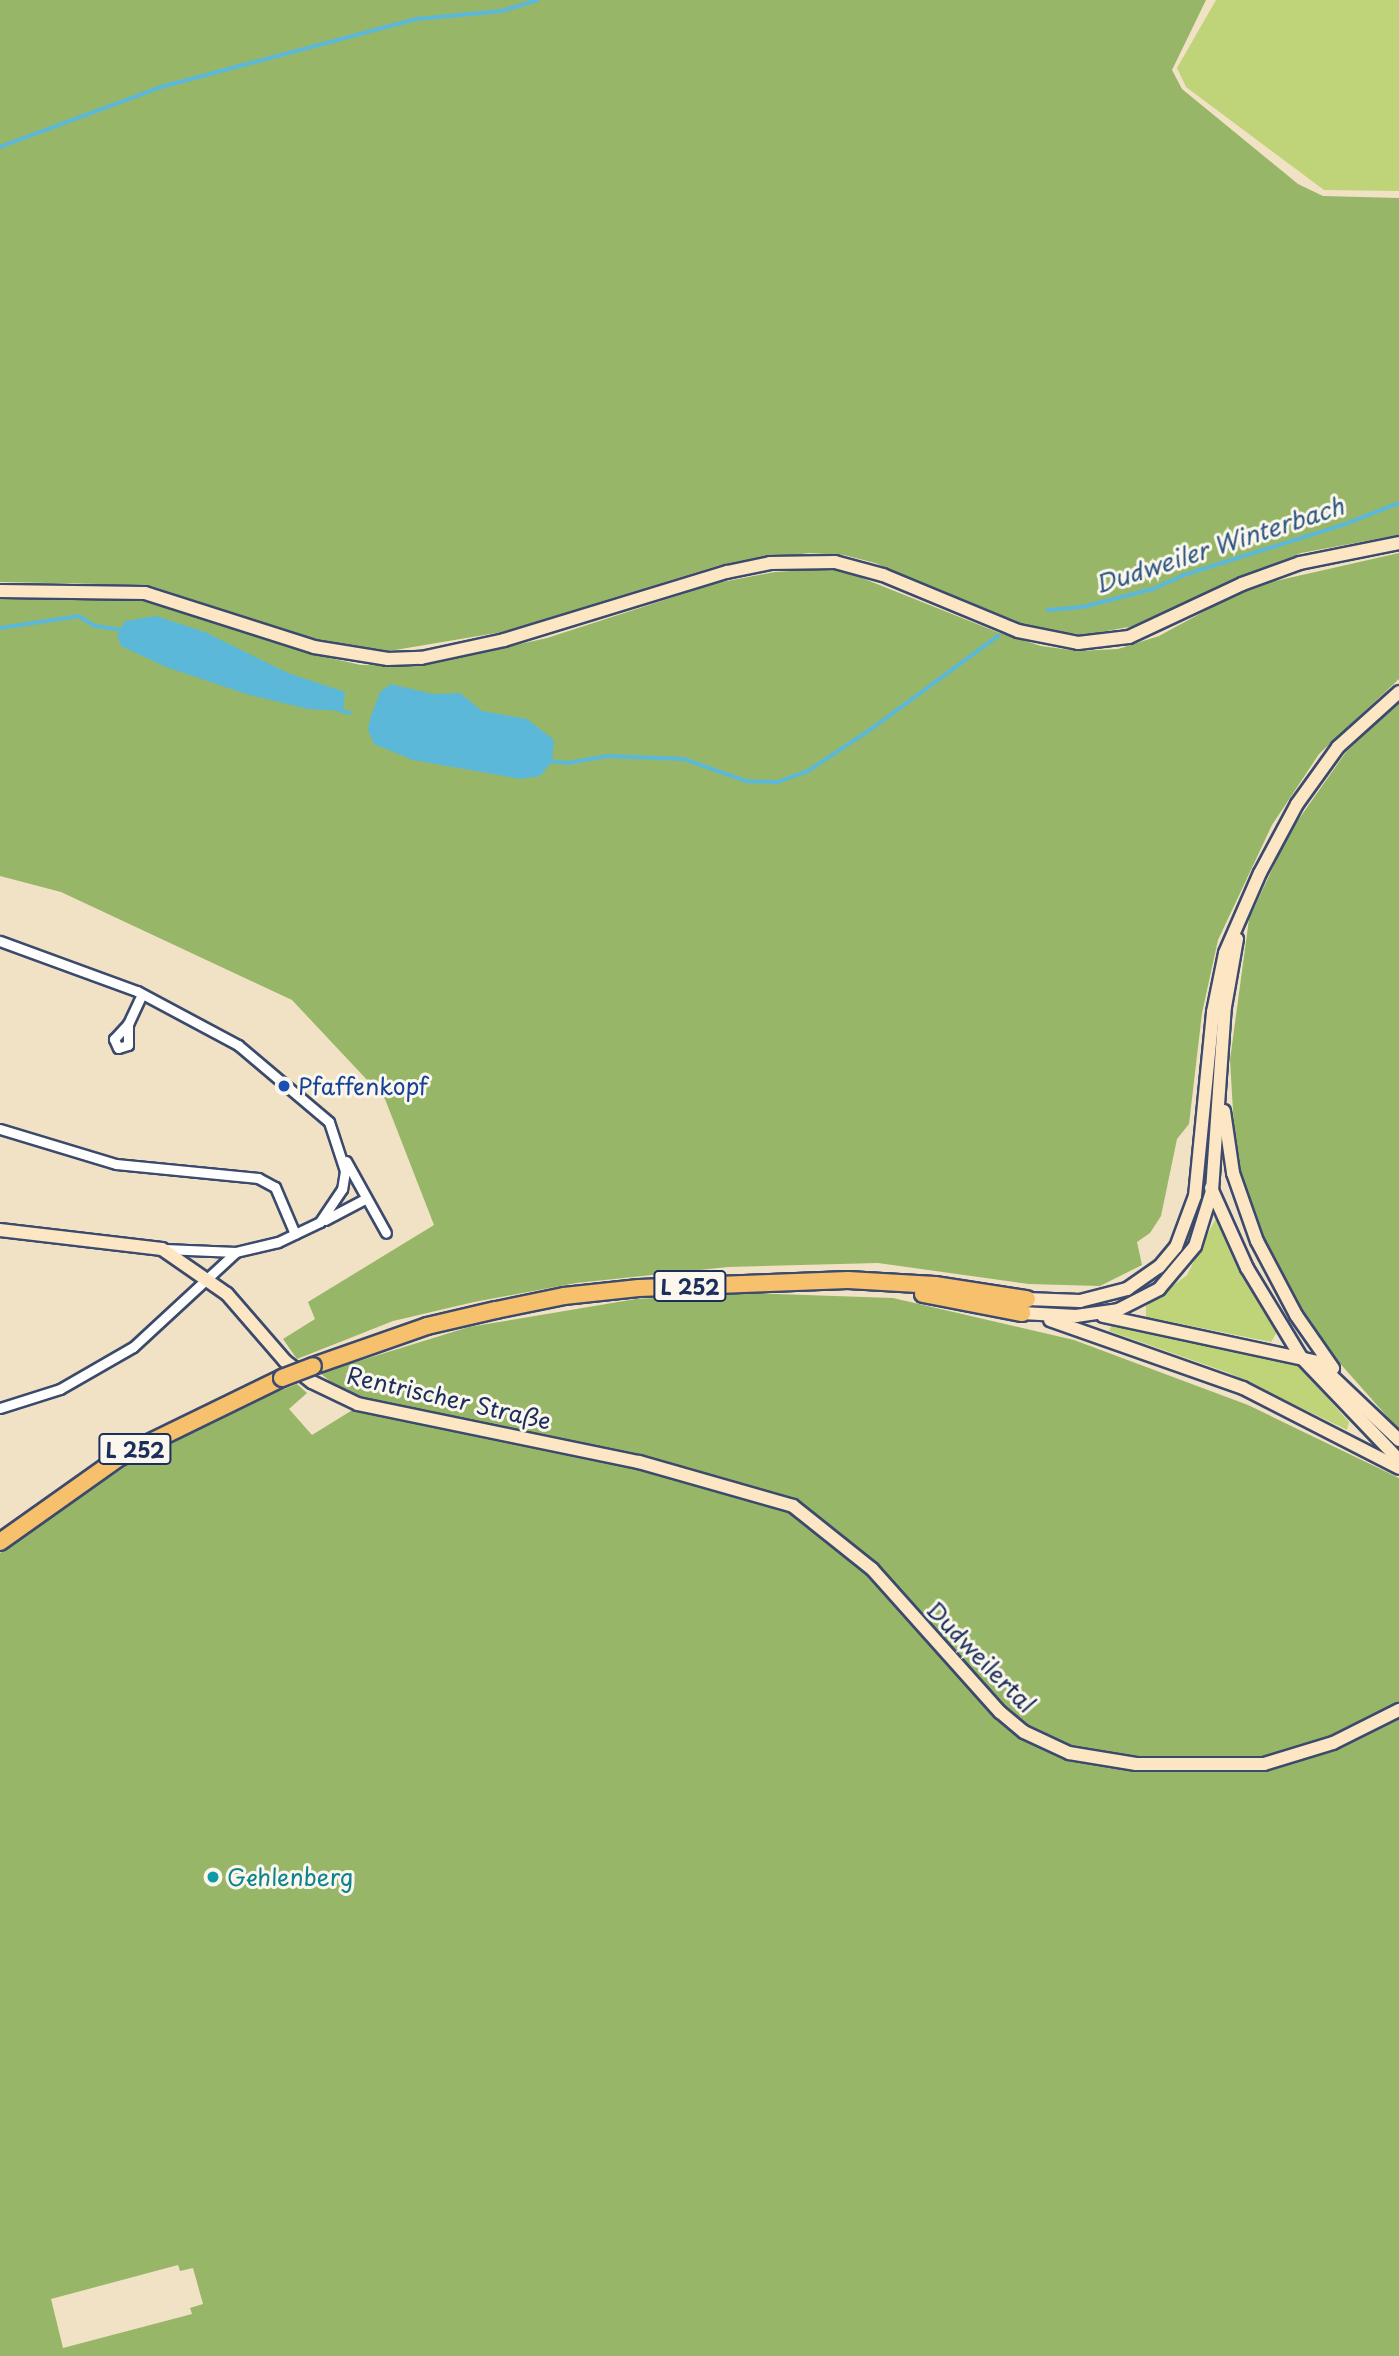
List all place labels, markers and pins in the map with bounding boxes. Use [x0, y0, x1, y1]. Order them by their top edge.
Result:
place label: Pfaffenkopf [298, 1072, 428, 1100]
marker: Pfaffenkopf [276, 1078, 292, 1094]
place label: Gehlenberg [227, 1863, 353, 1891]
marker: Gehlenberg [205, 1869, 221, 1885]

